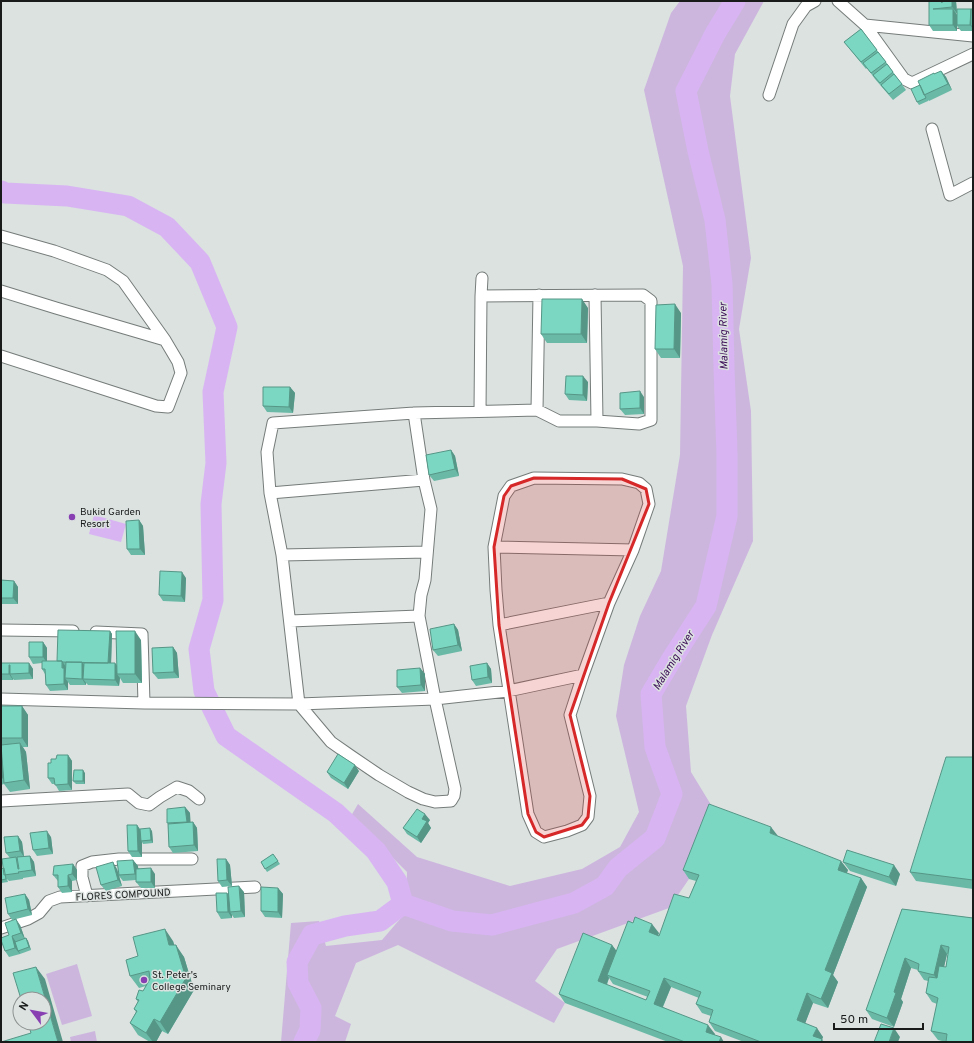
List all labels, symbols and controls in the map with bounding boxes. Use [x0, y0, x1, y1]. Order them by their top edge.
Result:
water label: Malamig River [716, 301, 732, 370]
place label: Bukid Garden Resort [80, 506, 141, 531]
marker: Bukid Garden Resort [67, 512, 77, 522]
water label: Malamig River [650, 628, 698, 693]
street label: FLORES COMPOUND [75, 887, 171, 904]
place label: St. Peter's College Seminary [152, 969, 231, 994]
marker: St. Peter's College Seminary [139, 975, 149, 985]
north arrow [12, 991, 52, 1031]
text: N [16, 999, 32, 1013]
scale bar [834, 1005, 923, 1031]
text: 50 m [840, 1012, 868, 1028]

